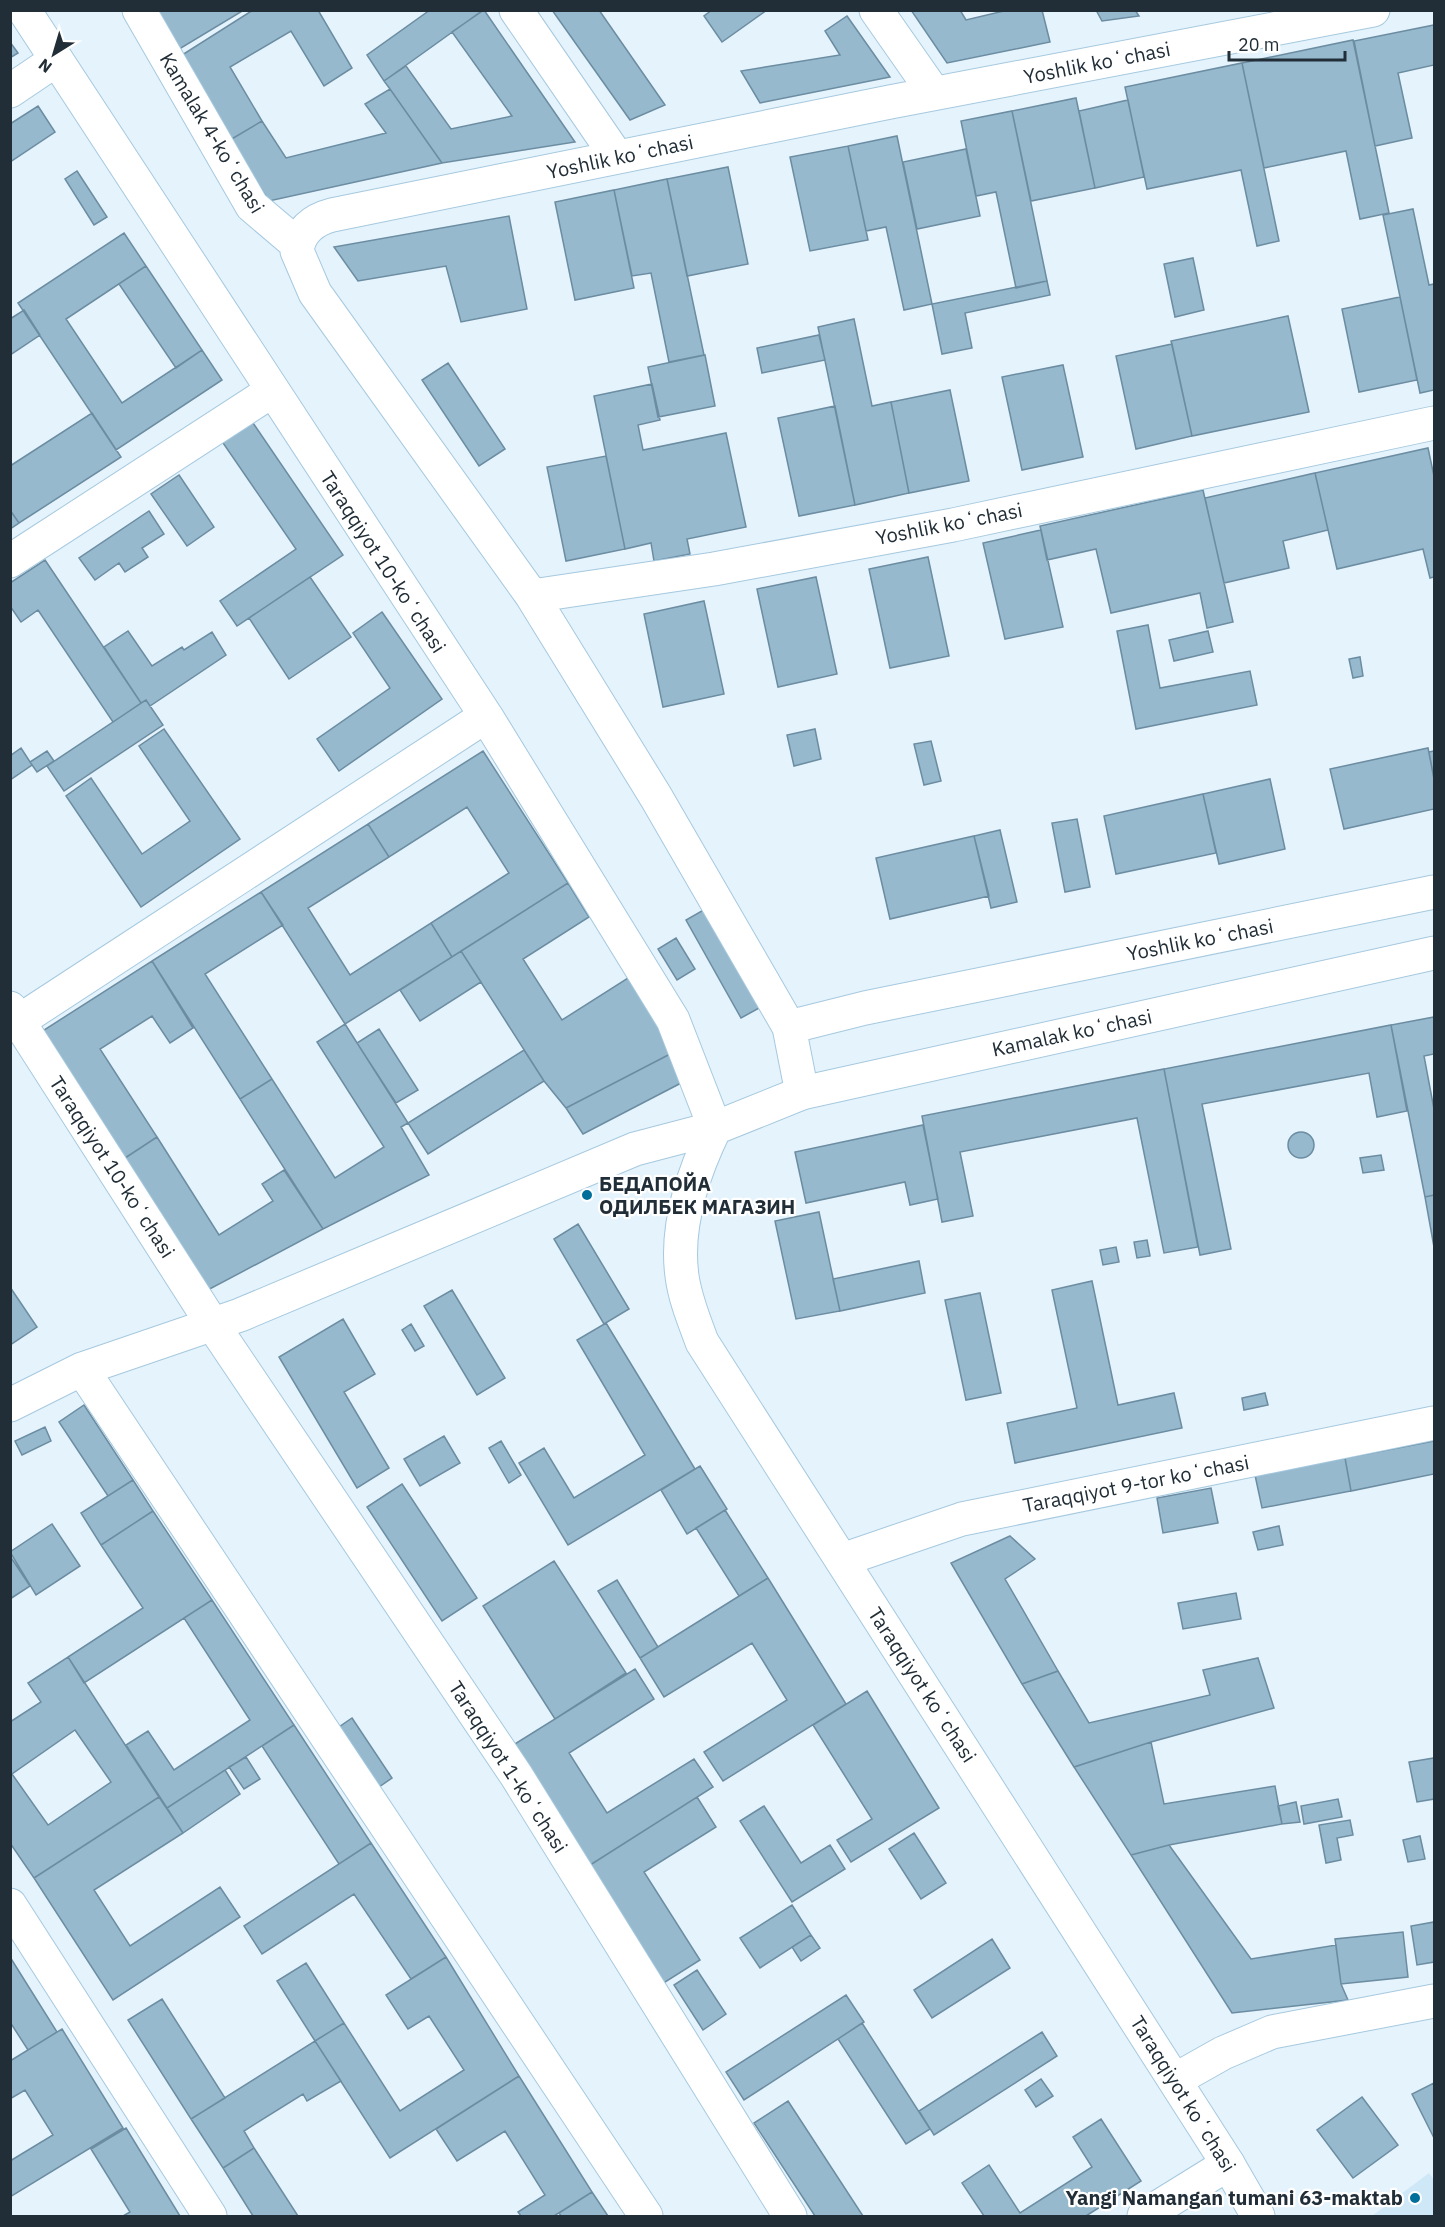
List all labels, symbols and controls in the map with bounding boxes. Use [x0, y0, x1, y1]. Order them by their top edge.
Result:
north arrow [24, 24, 84, 84]
scale bar [1229, 24, 1344, 62]
text: 20 m [1238, 33, 1280, 56]
street label: Yoshlik koʻchasi [1021, 35, 1173, 90]
street label: Kamalak 4-koʻchasi [154, 47, 271, 218]
text: N [34, 55, 56, 77]
street label: Yoshlik koʻchasi [544, 128, 696, 185]
street label: Taraqqiyot 10-koʻchasi [314, 466, 452, 658]
street label: Yoshlik koʻchasi [873, 496, 1025, 551]
street label: Yoshlik koʻchasi [1124, 912, 1276, 967]
street label: Kamalak koʻchasi [989, 1002, 1154, 1063]
street label: Taraqqiyot 10-koʻchasi [43, 1071, 181, 1263]
place label: БЕДАПОЙА ОДИЛБЕК МАГАЗИН [599, 1170, 795, 1220]
marker: БЕДАПОЙА ОДИЛБЕК МАГАЗИН [580, 1188, 594, 1202]
street label: Taraqqiyot 9-tor koʻchasi [1020, 1448, 1251, 1519]
street label: Taraqqiyot koʻchasi [862, 1602, 983, 1768]
street label: Taraqqiyot 1-koʻchasi [443, 1676, 574, 1858]
street label: Taraqqiyot koʻchasi [1124, 2010, 1243, 2177]
place label: Yangi Namangan tumani 63-maktab [1065, 2184, 1403, 2211]
marker: Yangi Namangan tumani 63-maktab [1408, 2191, 1422, 2205]

